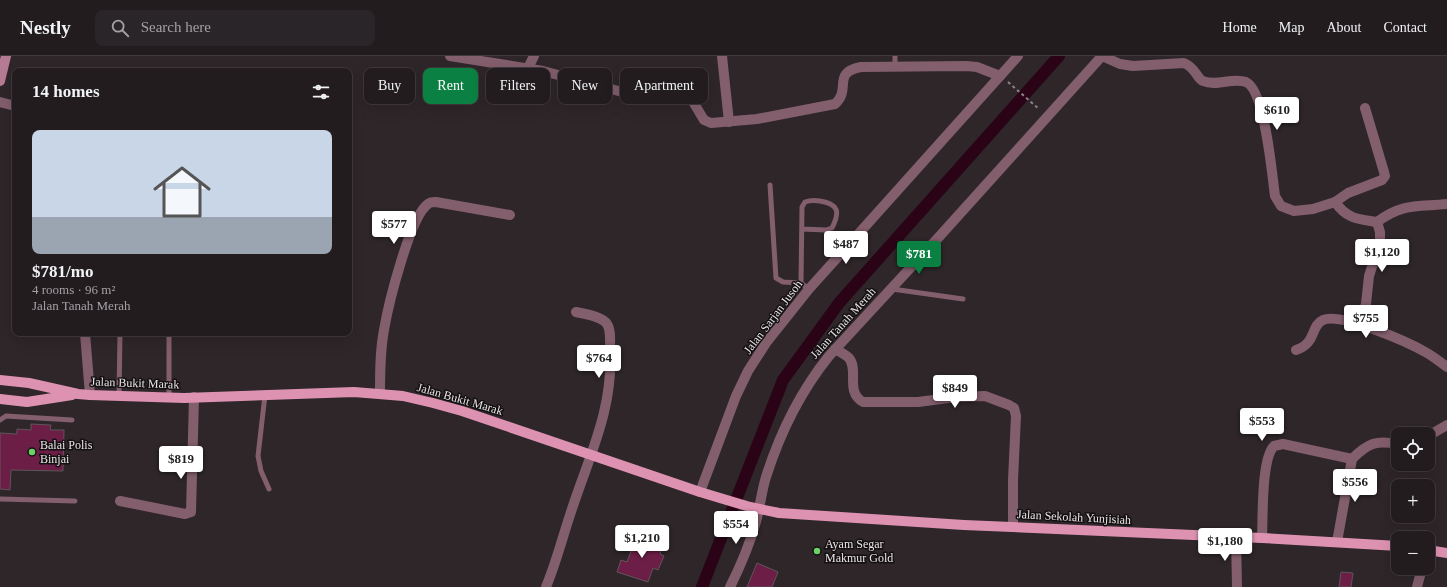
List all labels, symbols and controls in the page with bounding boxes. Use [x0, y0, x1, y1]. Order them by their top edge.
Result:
search box [95, 10, 375, 46]
text: Nestly [20, 17, 71, 38]
icon: search [109, 17, 131, 39]
text: Search here [141, 19, 211, 35]
text: Home [1223, 20, 1257, 35]
text: Map [1279, 20, 1304, 35]
text: About [1326, 20, 1361, 35]
text: Contact [1383, 20, 1427, 35]
chip: Buy [364, 68, 415, 104]
chip: Rent [423, 68, 478, 104]
chip: Filters [486, 68, 550, 104]
chip: New [558, 68, 612, 104]
chip: Apartment [620, 68, 708, 104]
icon: filters [310, 81, 332, 103]
text: 14 homes [32, 82, 100, 101]
pin: $610 [1253, 97, 1301, 131]
text: $610 [1264, 102, 1290, 117]
icon: home [146, 156, 218, 228]
pin: $577 [370, 211, 418, 245]
text: $577 [381, 216, 407, 231]
pin: $487 [822, 231, 870, 265]
text: $487 [833, 236, 859, 251]
pin: $1,120 [1349, 239, 1415, 273]
pin: $781 [895, 241, 943, 275]
text: $1,120 [1364, 244, 1400, 259]
text: $781 [906, 246, 932, 261]
text: $781/mo [32, 262, 93, 281]
street label: Jalan Sarjan Jusoh [741, 277, 805, 357]
text: 4 rooms · 96 m² [32, 282, 115, 297]
street label: Jalan Tanah Merah [807, 285, 879, 361]
text: Jalan Tanah Merah [32, 298, 130, 313]
pin: $755 [1342, 305, 1390, 339]
text: $755 [1353, 310, 1379, 325]
pin: $764 [575, 345, 623, 379]
text: $764 [586, 350, 612, 365]
street label: Jalan Bukit Marak [90, 374, 180, 392]
pin: $849 [931, 375, 979, 409]
street label: Jalan Bukit Marak [415, 380, 505, 418]
text: $849 [942, 380, 968, 395]
pin: $553 [1238, 408, 1286, 442]
text: $553 [1249, 413, 1275, 428]
map controls [1391, 427, 1435, 575]
button: locate [1391, 427, 1435, 471]
place label: Balai Polis Binjai [40, 438, 93, 466]
pin: $819 [157, 446, 205, 480]
marker: Balai Polis Binjai [27, 447, 37, 457]
text: $819 [168, 451, 194, 466]
pin: $556 [1331, 469, 1379, 503]
text: $556 [1342, 474, 1368, 489]
button: + [1391, 479, 1435, 523]
street label: Jalan Sekolah Yunjisiah [1017, 507, 1131, 527]
pin: $554 [712, 511, 760, 545]
text: $554 [723, 516, 749, 531]
pin: $1,210 [609, 525, 675, 559]
pin: $1,180 [1192, 528, 1258, 562]
text: $1,210 [624, 530, 660, 545]
button: − [1391, 531, 1435, 575]
text: $1,180 [1207, 533, 1243, 548]
place label: Ayam Segar Makmur Gold [825, 537, 893, 565]
marker: Ayam Segar Makmur Gold [812, 546, 822, 556]

